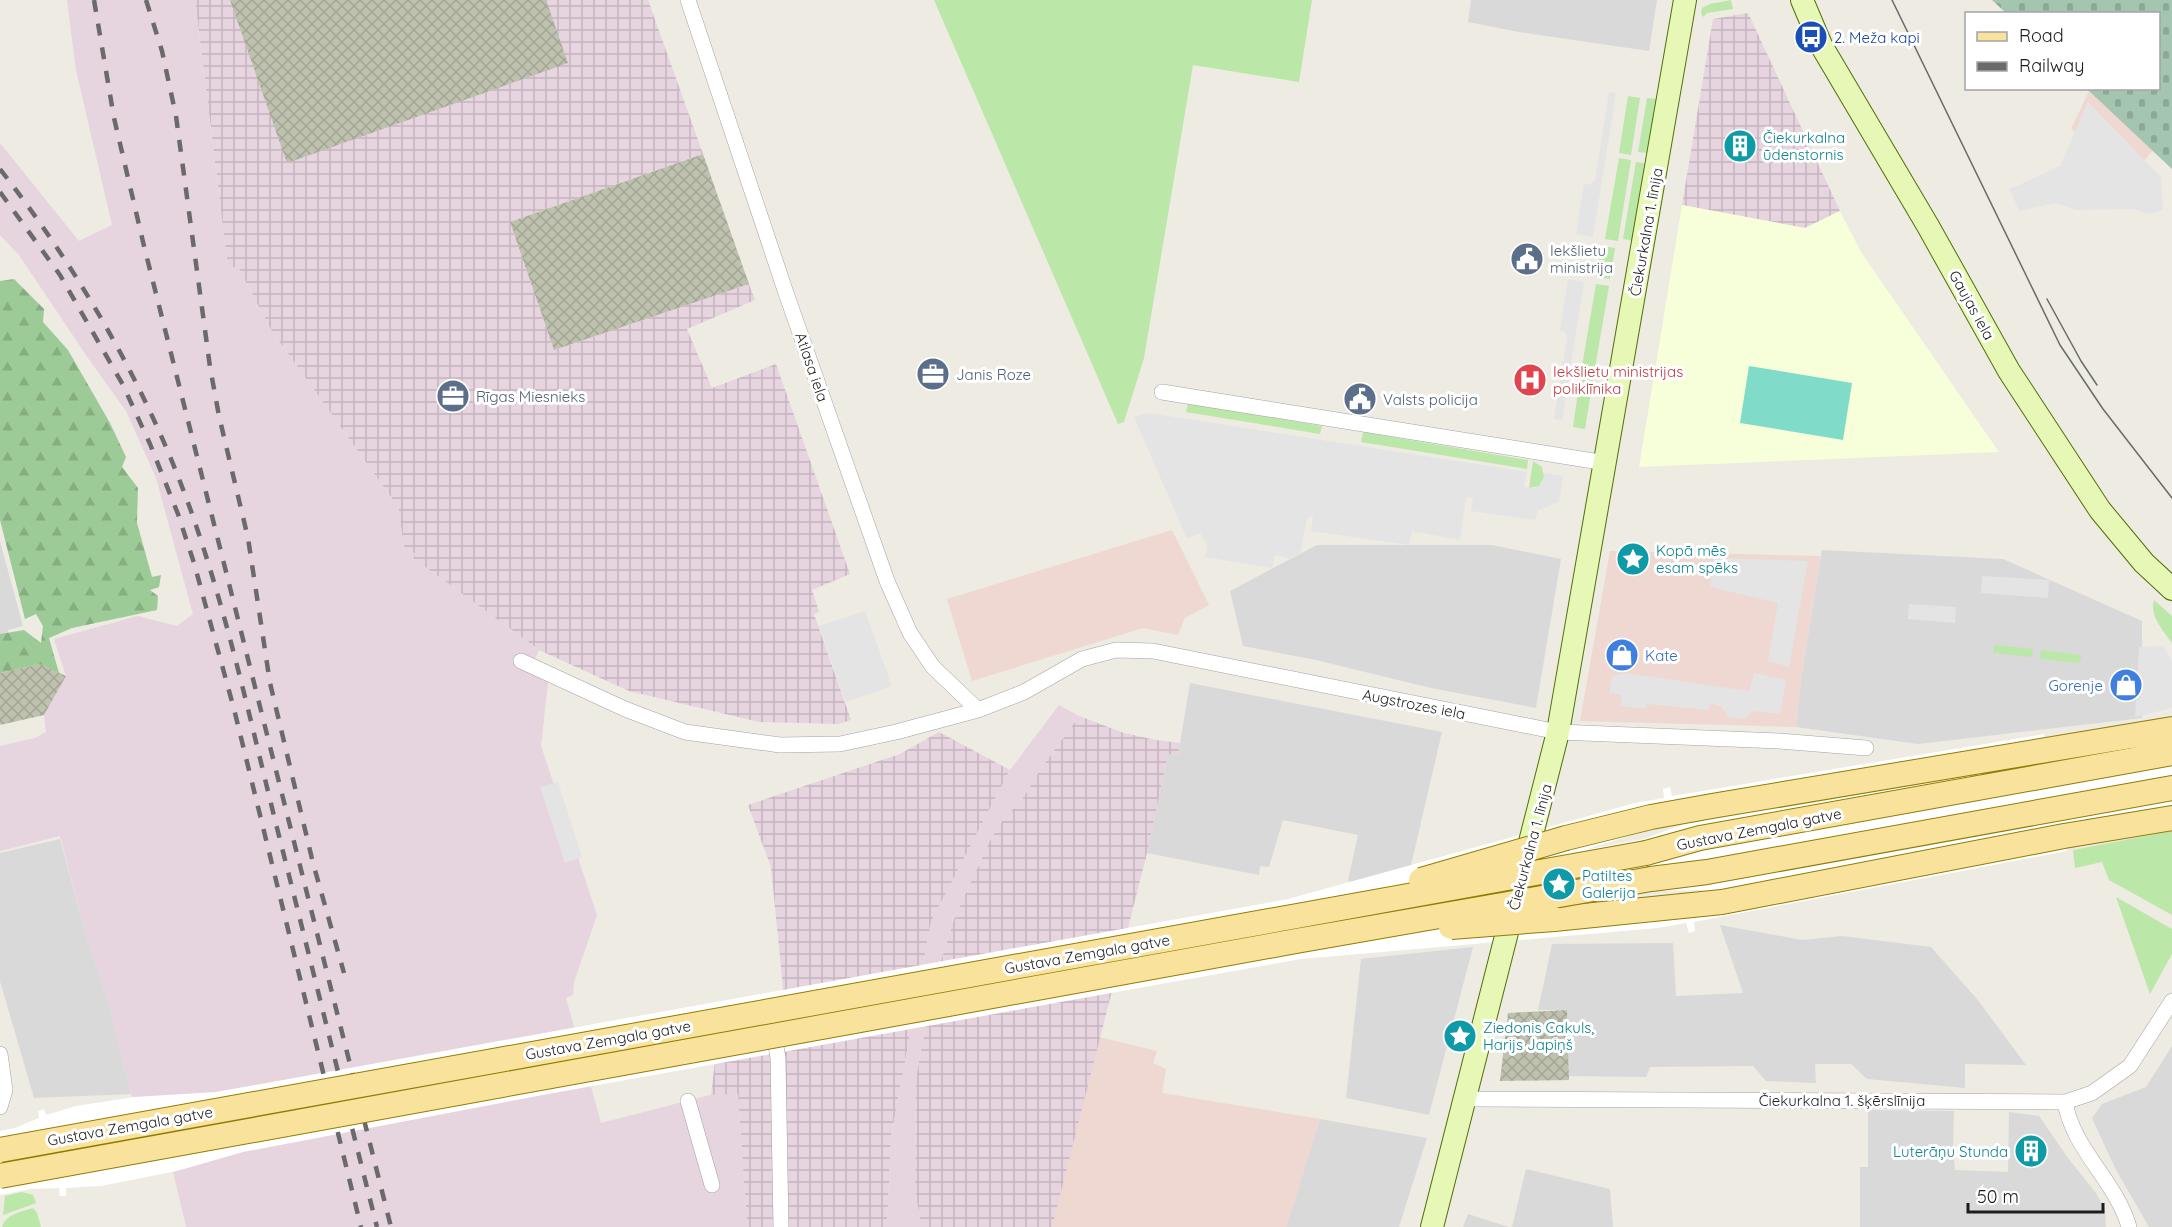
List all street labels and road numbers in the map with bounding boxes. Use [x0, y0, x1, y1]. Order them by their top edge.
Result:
street label: Čiekurkalna 1. līnija [1625, 166, 1667, 298]
street label: Gaujas iela [1945, 267, 1999, 343]
street label: Atlasa iela [791, 330, 833, 404]
street label: Augstrozes iela [1361, 685, 1467, 723]
street label: Čiekurkalna 1. līnija [1504, 782, 1556, 912]
street label: Gustava Zemgala gatve [1675, 804, 1843, 854]
street label: Gustava Zemgala gatve [1003, 930, 1171, 978]
street label: Gustava Zemgala gatve [524, 1016, 692, 1064]
street label: Čiekurkalna 1. šķērslīnija [1759, 1091, 1925, 1110]
street label: Gustava Zemgala gatve [46, 1102, 214, 1150]

